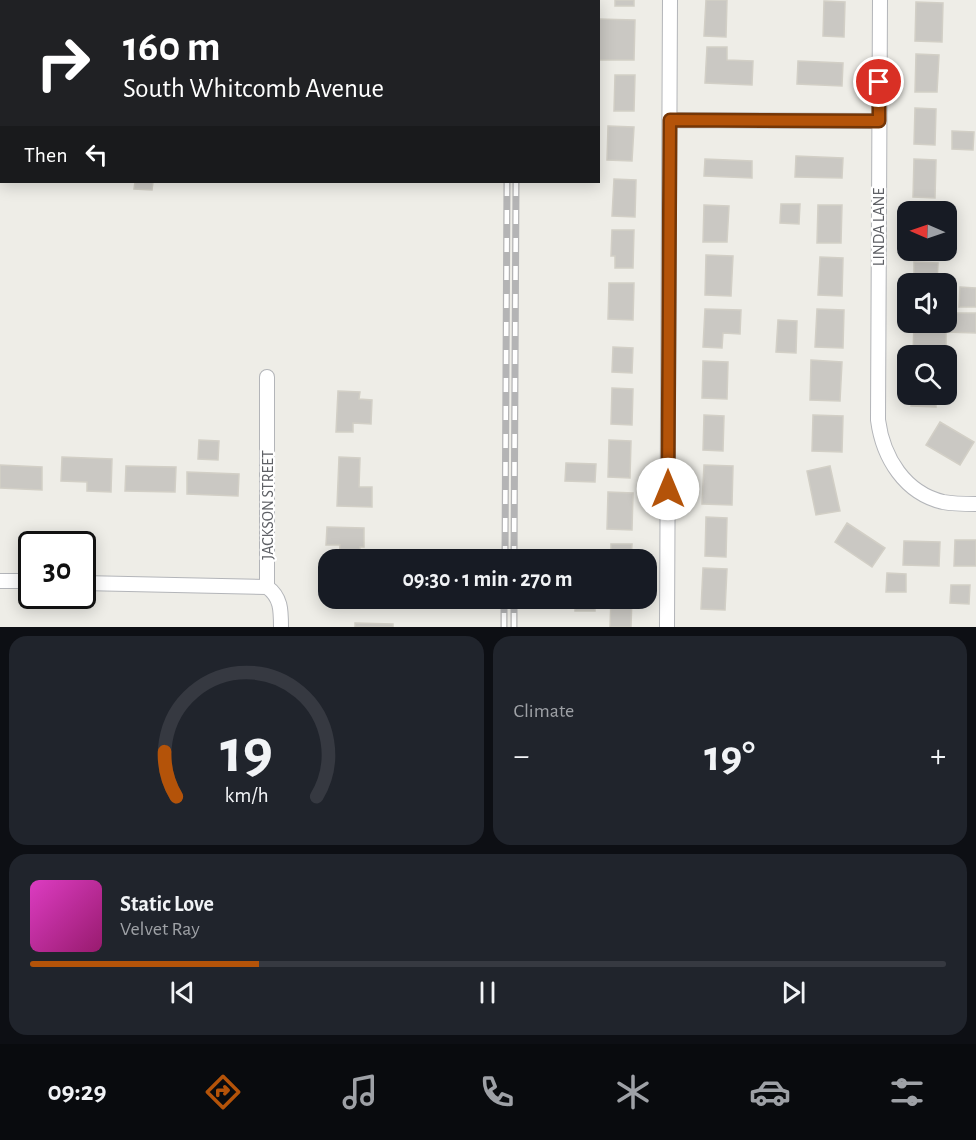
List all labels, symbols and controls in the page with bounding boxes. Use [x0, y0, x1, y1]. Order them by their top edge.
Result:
icon: right [24, 24, 102, 102]
text: 160 m [123, 26, 221, 68]
pin [853, 56, 904, 107]
icon: arrive [862, 65, 895, 98]
text: South Whitcomb Avenue [123, 75, 384, 102]
icon: left [80, 138, 113, 171]
text: Then [24, 144, 68, 166]
street label: LINDA LANE [871, 188, 887, 266]
north arrow [897, 201, 957, 261]
map controls [897, 201, 957, 405]
button: sound [897, 273, 957, 333]
button: search [897, 345, 957, 405]
street label: JACKSON STREET [260, 450, 276, 560]
position arrow [636, 457, 700, 521]
speed limit sign: 30 [18, 531, 96, 609]
text: 09:30 · 1 min · 270 m [402, 568, 573, 590]
text: Climate [514, 701, 574, 721]
text: 19 [220, 721, 273, 783]
text: 19° [704, 734, 755, 779]
text: − [514, 740, 529, 773]
text: + [930, 740, 946, 773]
text: km/h [224, 786, 268, 807]
text: Static Love [120, 893, 214, 915]
text: Velvet Ray [120, 919, 200, 939]
icon: previous [166, 976, 199, 1009]
icon: pause [471, 976, 504, 1009]
icon: next [777, 976, 810, 1009]
icon: directions [202, 1071, 244, 1113]
icon: music [339, 1071, 381, 1113]
icon: phone [476, 1071, 518, 1113]
icon: climate [612, 1071, 654, 1113]
icon: car [749, 1071, 791, 1113]
icon: filters [886, 1071, 928, 1113]
text: 09:29 [47, 1078, 107, 1105]

